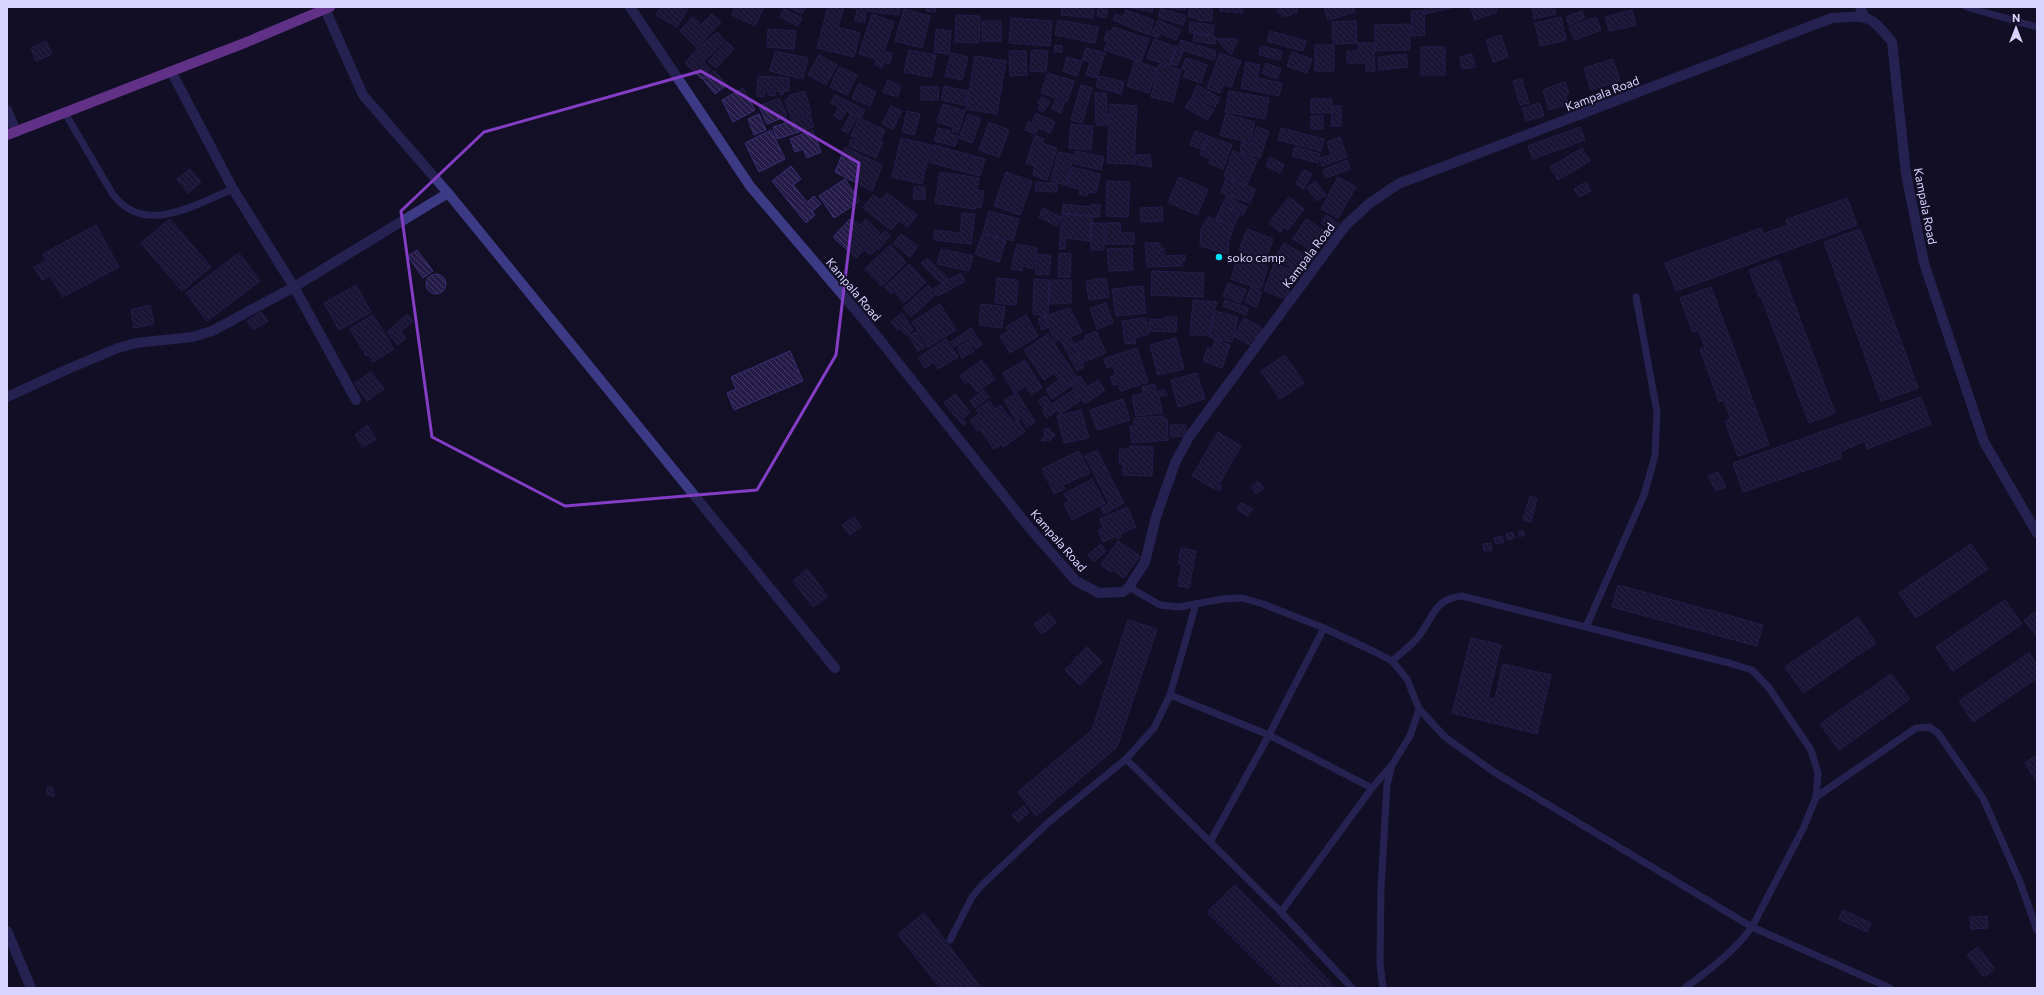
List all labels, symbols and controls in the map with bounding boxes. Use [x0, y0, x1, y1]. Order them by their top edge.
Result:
north arrow [1996, 8, 2036, 48]
text: N [2012, 11, 2020, 24]
street label: Kampala Road [1563, 72, 1641, 113]
street label: Kampala Road [1912, 166, 1940, 246]
street label: Kampala Road [1279, 220, 1337, 290]
place label: soko camp [1227, 250, 1285, 264]
marker: soko camp [1214, 252, 1224, 262]
street label: Kampala Road [824, 255, 884, 323]
street label: Kampala Road [1028, 506, 1090, 574]

